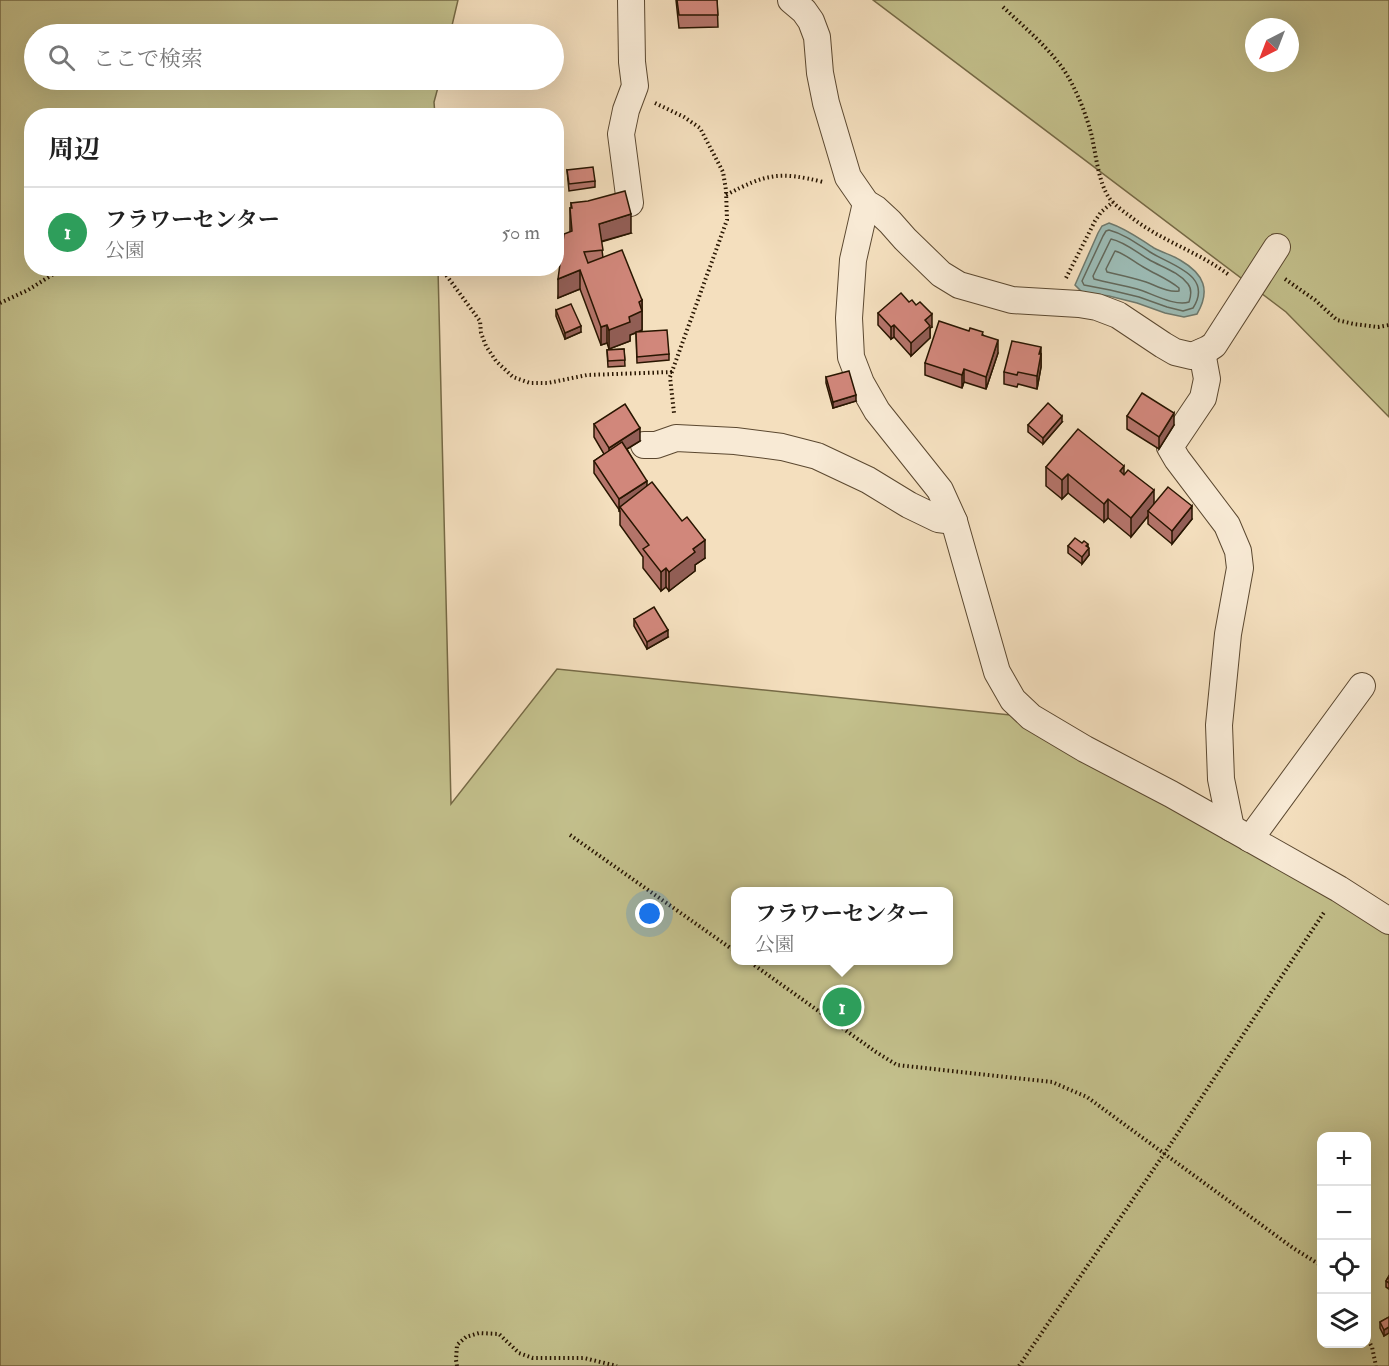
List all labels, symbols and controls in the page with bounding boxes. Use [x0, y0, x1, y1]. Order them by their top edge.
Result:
north arrow [1245, 18, 1299, 72]
search box [24, 24, 564, 90]
icon: search [45, 41, 78, 74]
text: ここで検索 [93, 45, 203, 73]
text: 周辺 [48, 134, 100, 166]
text: フラワーセンター [105, 206, 280, 234]
text: 1 [64, 220, 71, 245]
text: 50 m [501, 220, 540, 245]
text: 公園 [105, 238, 145, 263]
popup [731, 887, 953, 965]
your location [635, 899, 664, 928]
text: フラワーセンター [755, 900, 929, 928]
text: 公園 [755, 932, 795, 957]
pin: 1 [822, 984, 862, 1030]
map controls [1317, 1132, 1371, 1348]
button: + [1317, 1132, 1371, 1186]
button: − [1317, 1186, 1371, 1240]
button: locate [1317, 1240, 1371, 1294]
button: layers [1317, 1294, 1371, 1348]

